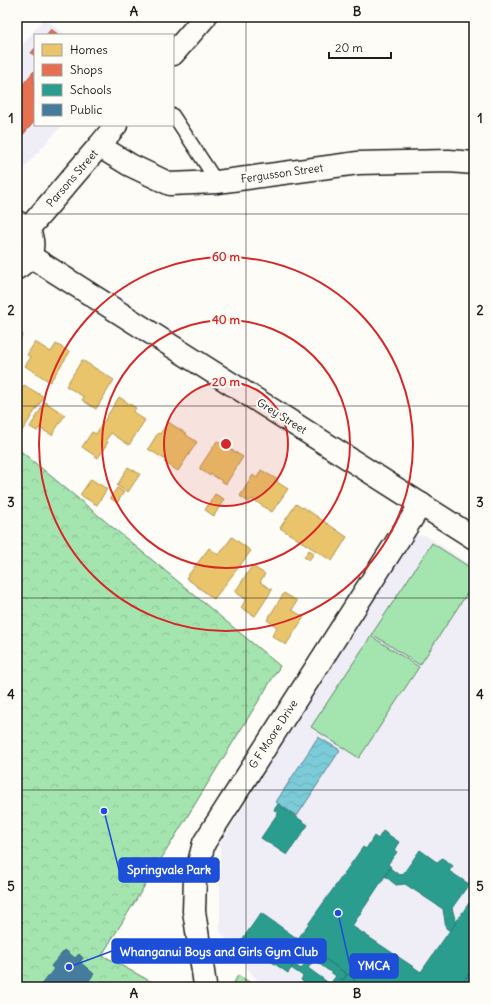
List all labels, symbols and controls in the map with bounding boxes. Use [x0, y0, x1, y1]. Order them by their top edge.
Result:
text: A [130, 3, 139, 20]
text: B [353, 3, 362, 20]
legend [34, 34, 174, 126]
scale bar [329, 34, 391, 60]
text: 20 m [335, 40, 363, 55]
text: Homes [70, 42, 108, 57]
text: Shops [70, 62, 103, 77]
text: Schools [70, 82, 111, 97]
text: Public [70, 102, 102, 117]
text: 1 [8, 110, 14, 127]
text: 1 [477, 110, 483, 127]
street label: Parsons Street [43, 146, 101, 210]
street label: Fergusson Street [240, 160, 324, 186]
text: 60 m [212, 249, 241, 264]
text: 2 [7, 302, 15, 319]
text: 2 [476, 302, 484, 319]
text: 40 m [212, 312, 241, 327]
text: 20 m [212, 374, 240, 389]
street label: Grey Street [254, 395, 310, 437]
centre of rings [219, 437, 233, 451]
text: 3 [7, 494, 15, 511]
text: 3 [476, 494, 484, 511]
text: 4 [7, 686, 15, 703]
text: 4 [476, 686, 484, 703]
street label: G F Moore Drive [246, 697, 301, 771]
callout: Springvale Park [119, 858, 219, 882]
text: Springvale Park [127, 862, 211, 878]
text: 5 [7, 878, 15, 895]
text: 5 [476, 878, 484, 895]
callout: Whanganui Boys and Girls Gym Club [112, 939, 326, 963]
text: Whanganui Boys and Girls Gym Club [120, 944, 319, 960]
callout: YMCA [350, 954, 398, 978]
text: YMCA [357, 958, 390, 973]
text: A [130, 985, 139, 1002]
text: B [353, 985, 362, 1002]

